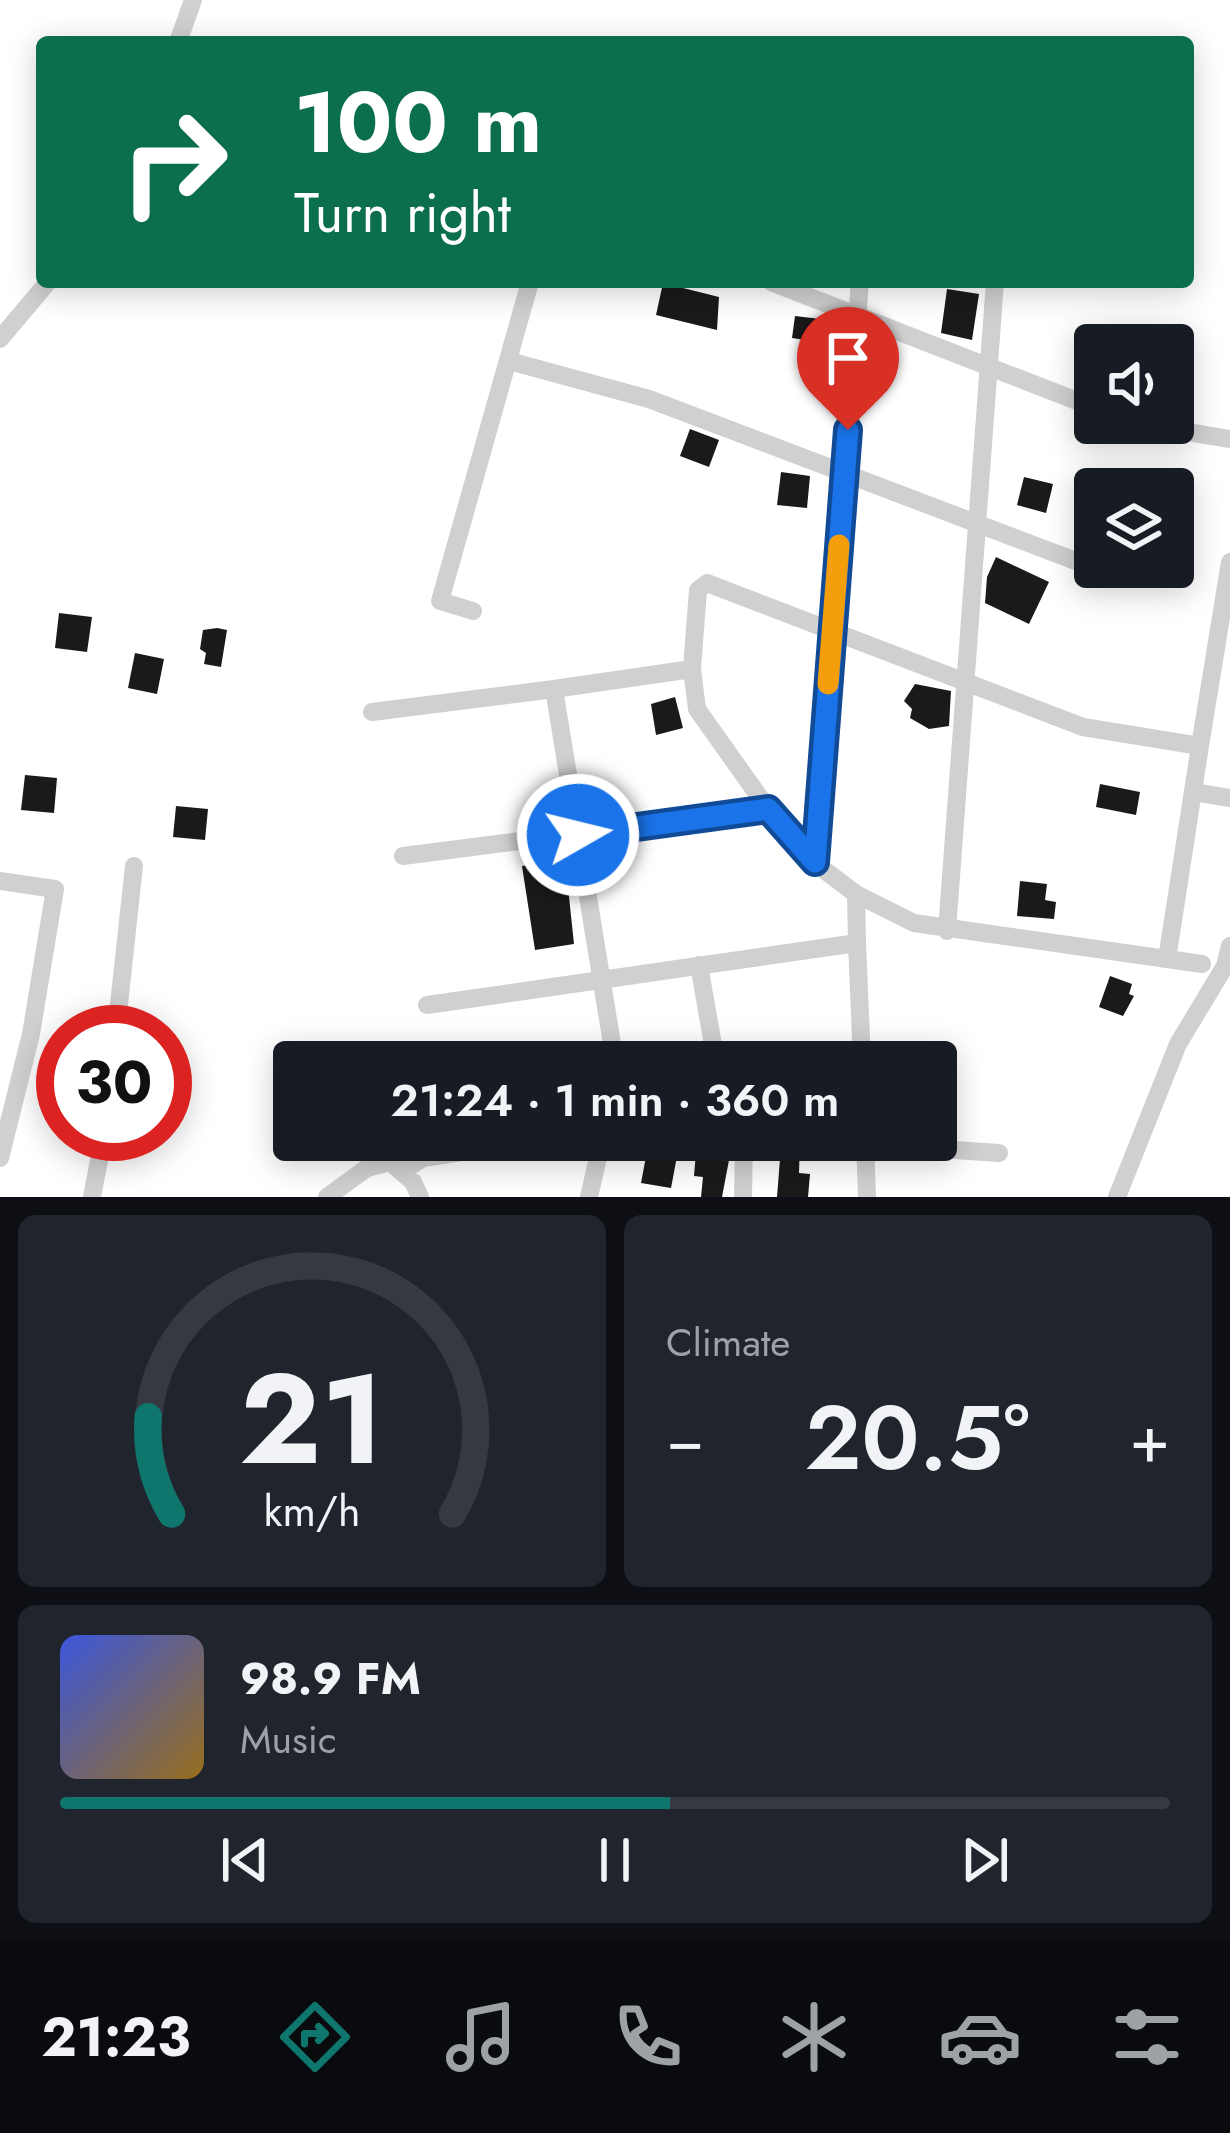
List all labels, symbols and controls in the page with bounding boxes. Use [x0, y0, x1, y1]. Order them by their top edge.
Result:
text: 100 m [294, 62, 542, 184]
icon: right [96, 84, 252, 240]
text: Turn right [294, 174, 511, 252]
pin [797, 307, 899, 430]
map controls [1074, 324, 1194, 588]
button: sound [1074, 324, 1194, 444]
icon: arrive [815, 325, 881, 391]
button: layers [1074, 468, 1194, 588]
position arrow [515, 772, 641, 898]
speed limit sign: 30 [36, 1005, 192, 1161]
text: 21:24 · 1 min · 360 m [391, 1068, 839, 1133]
text: Climate [666, 1314, 790, 1371]
text: 21 [239, 1329, 385, 1510]
text: 20.5° [805, 1373, 1030, 1503]
text: − [666, 1391, 705, 1487]
text: + [1129, 1391, 1170, 1487]
text: km/h [264, 1480, 360, 1542]
text: 98.9 FM [240, 1646, 421, 1711]
text: Music [240, 1711, 337, 1768]
icon: previous [212, 1827, 278, 1893]
icon: pause [582, 1827, 648, 1893]
icon: next [952, 1827, 1018, 1893]
icon: directions [273, 1995, 357, 2079]
icon: music [439, 1995, 523, 2079]
icon: phone [606, 1995, 690, 2079]
icon: climate [772, 1995, 856, 2079]
icon: car [938, 1995, 1022, 2079]
icon: filters [1105, 1995, 1189, 2079]
text: 21:23 [41, 1998, 190, 2076]

